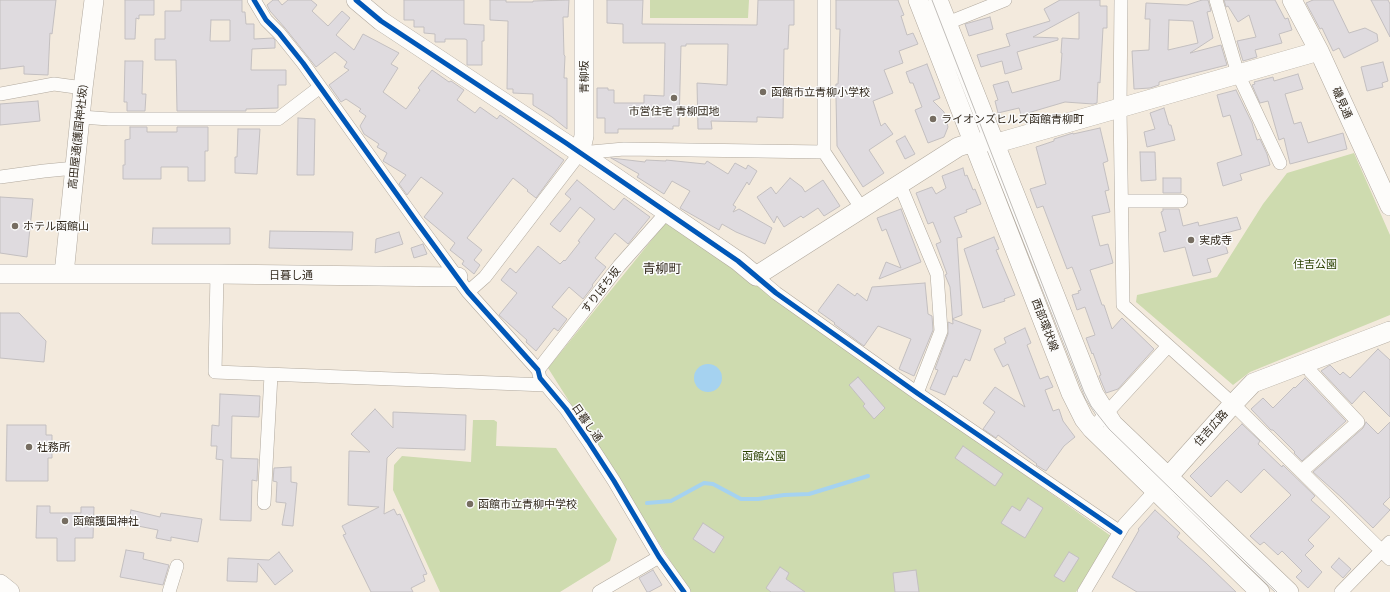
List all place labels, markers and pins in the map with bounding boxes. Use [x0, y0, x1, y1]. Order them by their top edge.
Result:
place label: 函館市立青柳小学校 [771, 85, 870, 99]
marker: 函館市立青柳小学校 [758, 87, 768, 97]
marker: 市営住宅 青柳団地 [669, 93, 679, 103]
place label: 市営住宅 青柳団地 [629, 104, 719, 118]
place label: ライオンズヒルズ函館青柳町 [941, 112, 1084, 126]
marker: ライオンズヒルズ函館青柳町 [928, 114, 938, 124]
place label: ホテル函館山 [23, 219, 89, 233]
marker: ホテル函館山 [10, 221, 20, 231]
place label: 実成寺 [1199, 233, 1232, 247]
marker: 実成寺 [1186, 235, 1196, 245]
place label: 社務所 [37, 440, 70, 454]
marker: 社務所 [24, 442, 34, 452]
place label: 函館市立青柳中学校 [478, 497, 577, 511]
marker: 函館市立青柳中学校 [465, 499, 475, 509]
place label: 函館護国神社 [73, 514, 139, 528]
marker: 函館護国神社 [60, 516, 70, 526]

